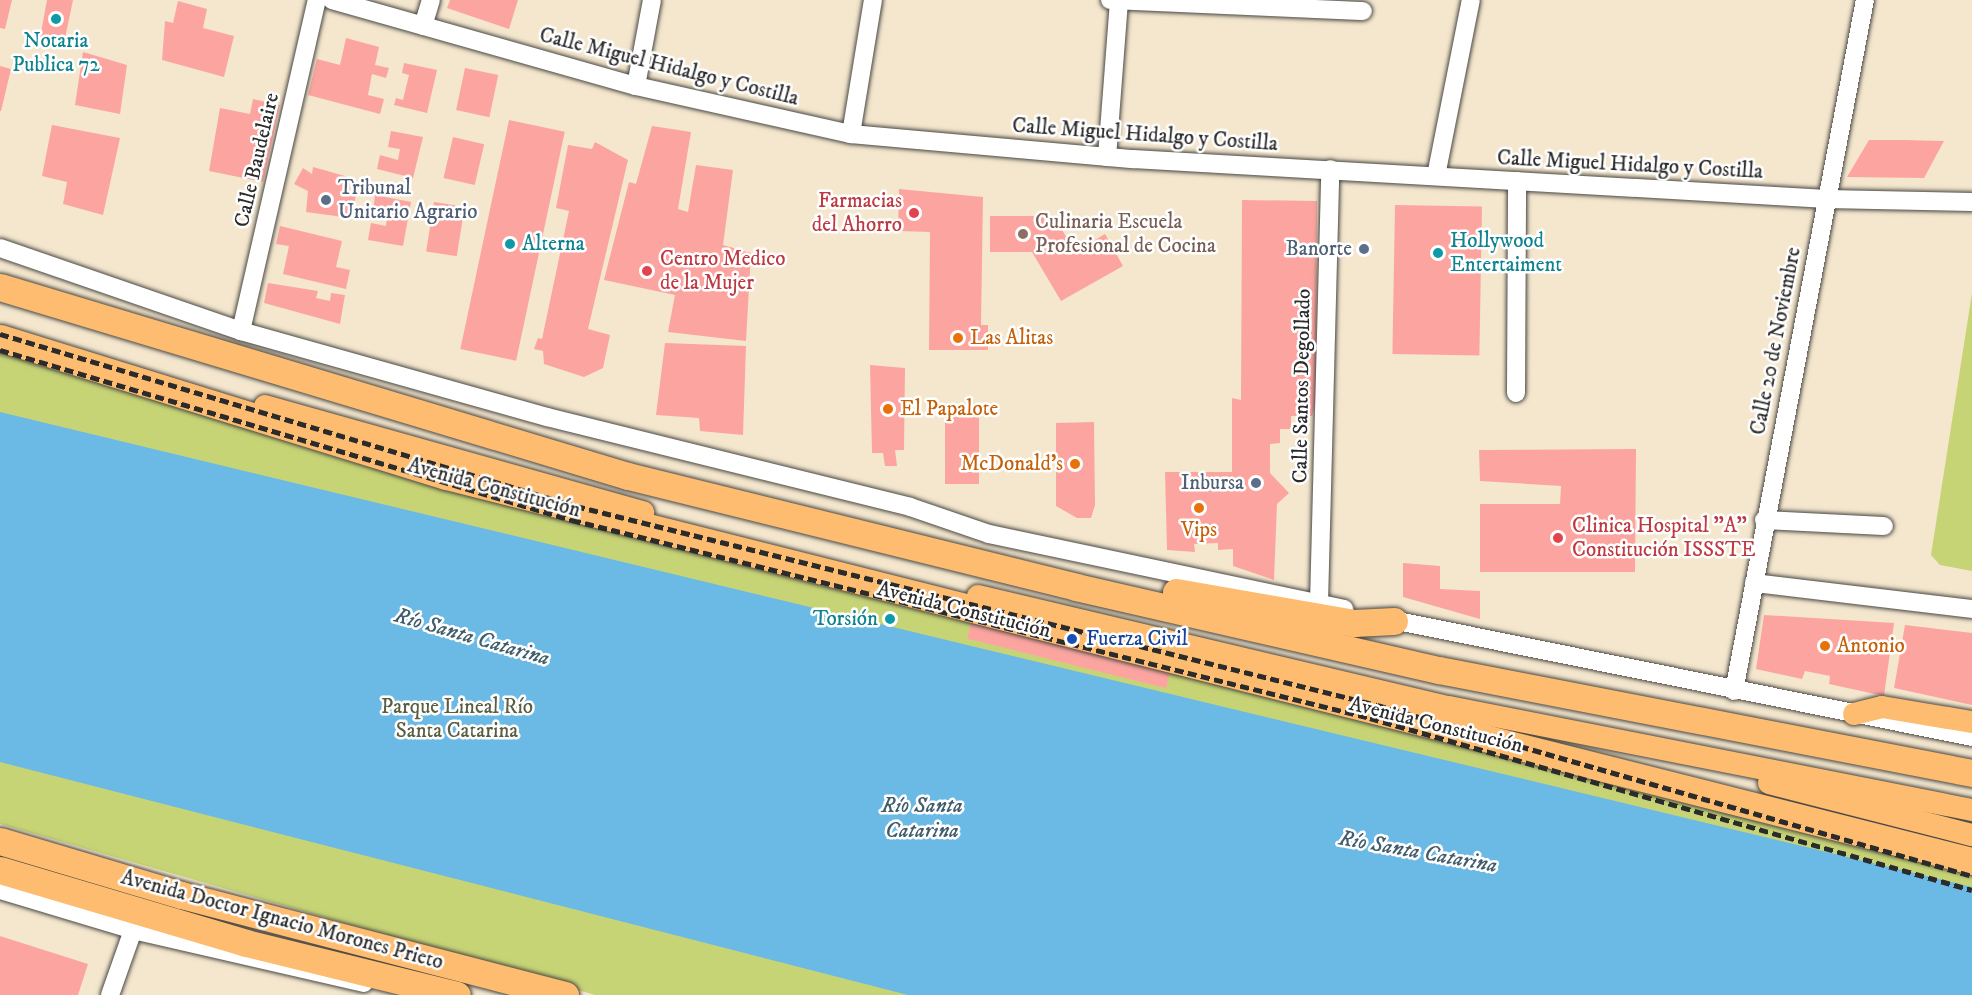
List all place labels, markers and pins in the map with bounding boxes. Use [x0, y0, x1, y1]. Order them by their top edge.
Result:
marker: Notaria Publica 72 [49, 12, 63, 26]
place label: Notaria Publica 72 [12, 28, 100, 78]
place label: Tribunal Unitario Agrario [338, 175, 477, 225]
place label: Farmacias del Ahorro [812, 188, 902, 238]
marker: Tribunal Unitario Agrario [319, 193, 333, 207]
marker: Farmacias del Ahorro [907, 206, 921, 220]
place label: Culinaria Escuela Profesional de Cocina [1035, 209, 1216, 259]
marker: Culinaria Escuela Profesional de Cocina [1016, 227, 1030, 241]
place label: Hollywood Entertaiment [1450, 228, 1562, 278]
place label: Alterna [522, 231, 585, 257]
place label: Banorte [1286, 236, 1352, 262]
marker: Alterna [503, 237, 517, 251]
marker: Banorte [1357, 242, 1371, 256]
place label: Centro Medico de la Mujer [660, 246, 786, 296]
marker: Hollywood Entertaiment [1431, 246, 1445, 260]
marker: Centro Medico de la Mujer [638, 262, 656, 280]
place label: Las Alitas [970, 325, 1053, 351]
marker: Las Alitas [951, 331, 965, 345]
place label: El Papalote [900, 396, 998, 422]
marker: El Papalote [881, 402, 895, 416]
place label: McDonald's [960, 451, 1063, 477]
marker: McDonald's [1068, 457, 1082, 471]
place label: Inbursa [1181, 470, 1244, 496]
marker: Inbursa [1249, 476, 1263, 490]
marker: Vips [1192, 501, 1206, 515]
place label: Clinica Hospital "A" Constitución ISSSTE [1572, 513, 1756, 563]
place label: Vips [1181, 517, 1217, 543]
marker: Clinica Hospital "A" Constitución ISSSTE [1549, 529, 1567, 547]
place label: Torsión [813, 606, 878, 632]
marker: Torsión [883, 612, 897, 626]
place label: Fuerza Civil [1086, 626, 1188, 652]
marker: Fuerza Civil [1063, 630, 1081, 648]
place label: Antonio [1837, 633, 1905, 659]
marker: Antonio [1818, 639, 1832, 653]

